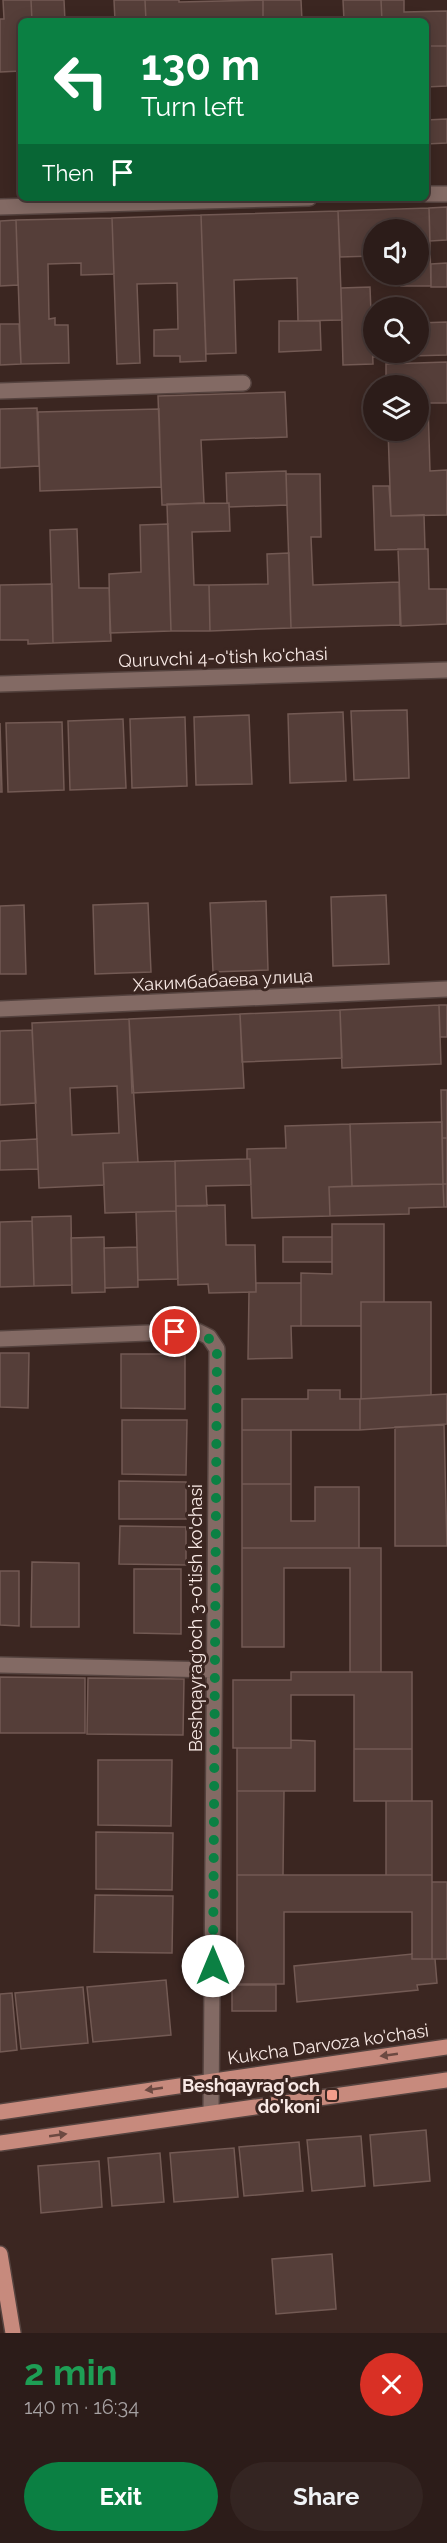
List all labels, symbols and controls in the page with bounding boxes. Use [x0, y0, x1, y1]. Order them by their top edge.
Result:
text: 130 m [141, 41, 260, 90]
icon: left [42, 42, 120, 120]
text: Turn left [141, 91, 244, 122]
icon: arrive [106, 156, 139, 189]
text: Then [42, 160, 94, 186]
map controls [363, 219, 429, 441]
button: sound [363, 219, 429, 285]
button: search [363, 297, 429, 363]
button: layers [363, 375, 429, 441]
street label: Quruvchi 4-o'tish ko'chasi [118, 643, 328, 671]
street label: Хакимбабаева улица [132, 965, 314, 995]
pin [149, 1306, 200, 1357]
icon: arrive [158, 1315, 191, 1348]
street label: Beshqayrag'och 3-o'tish ko'chasi [185, 1484, 206, 1752]
position arrow [181, 1934, 245, 1998]
street label: Kukcha Darvoza ko'chasi [226, 2019, 430, 2069]
one-way arrow [379, 2050, 398, 2059]
place label: Beshqayrag'och do'koni [182, 2075, 320, 2117]
one-way arrow [145, 2084, 164, 2093]
marker: Beshqayrag'och do'koni [325, 2088, 339, 2102]
one-way arrow [48, 2130, 67, 2139]
text: 2 min [24, 2351, 117, 2393]
button: close [360, 2353, 423, 2416]
text: 140 m · 16:34 [24, 2395, 139, 2419]
button: Exit [24, 2462, 218, 2531]
button: Share [230, 2462, 423, 2531]

